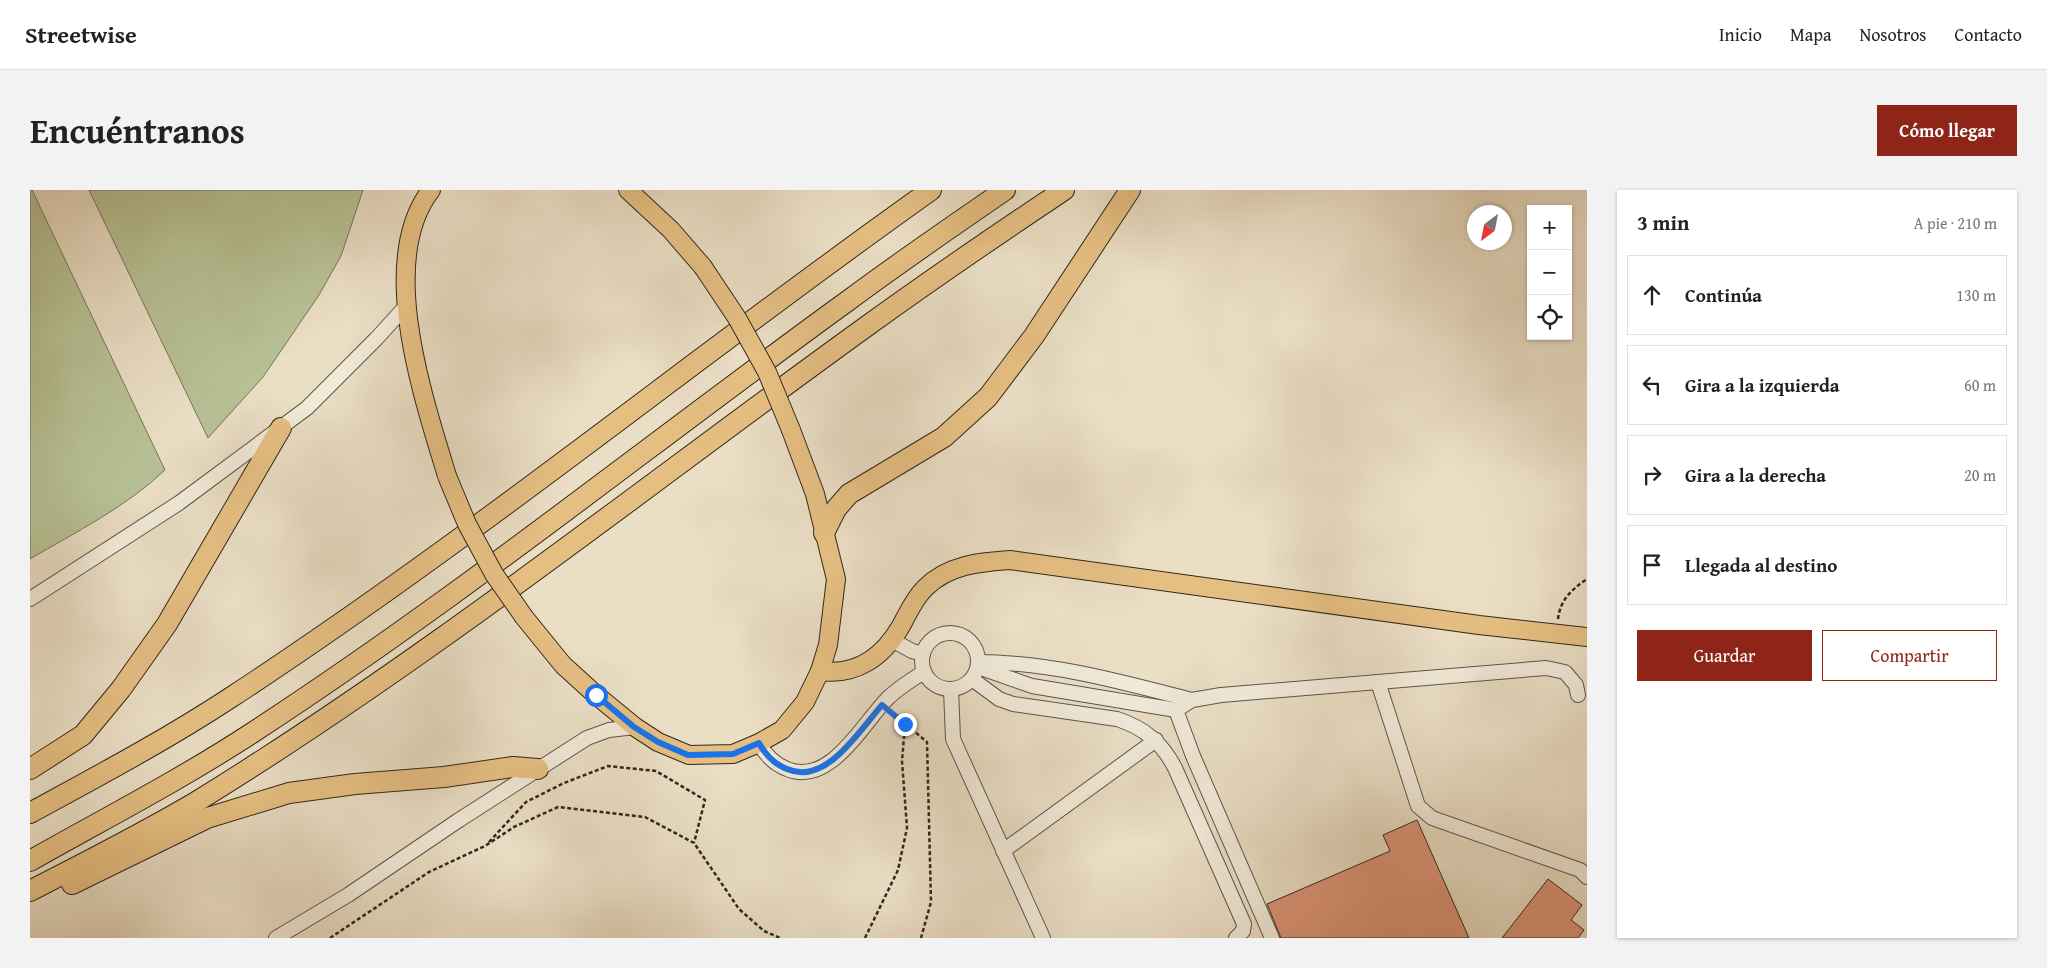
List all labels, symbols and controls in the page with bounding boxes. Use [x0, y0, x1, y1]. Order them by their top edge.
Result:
text: Streetwise [25, 17, 137, 52]
text: Inicio [1719, 21, 1762, 48]
text: Mapa [1790, 21, 1831, 48]
text: Nosotros [1859, 21, 1927, 48]
text: Contacto [1955, 21, 2022, 48]
text: Encuéntranos [30, 105, 245, 156]
button: Cómo llegar [1877, 105, 2017, 156]
north arrow [1467, 205, 1512, 250]
map controls [1527, 205, 1572, 340]
button: + [1527, 205, 1572, 250]
text: 3 min [1637, 207, 1689, 238]
text: A pie · 210 m [1914, 211, 1997, 235]
button: − [1527, 250, 1572, 295]
icon: ahead [1638, 281, 1666, 309]
text: Continúa [1685, 281, 1762, 309]
text: 130 m [1956, 283, 1996, 307]
button: locate [1527, 295, 1572, 340]
icon: left [1638, 371, 1666, 399]
text: Gira a la izquierda [1685, 371, 1840, 399]
text: 60 m [1964, 373, 1996, 397]
icon: right [1638, 461, 1666, 489]
text: Gira a la derecha [1685, 461, 1826, 489]
text: 20 m [1964, 463, 1996, 487]
icon: arrive [1638, 551, 1666, 579]
text: Llegada al destino [1685, 551, 1837, 579]
button: Guardar [1637, 630, 1812, 681]
button: Compartir [1822, 630, 1997, 681]
route start [585, 684, 608, 707]
route end [894, 713, 917, 736]

